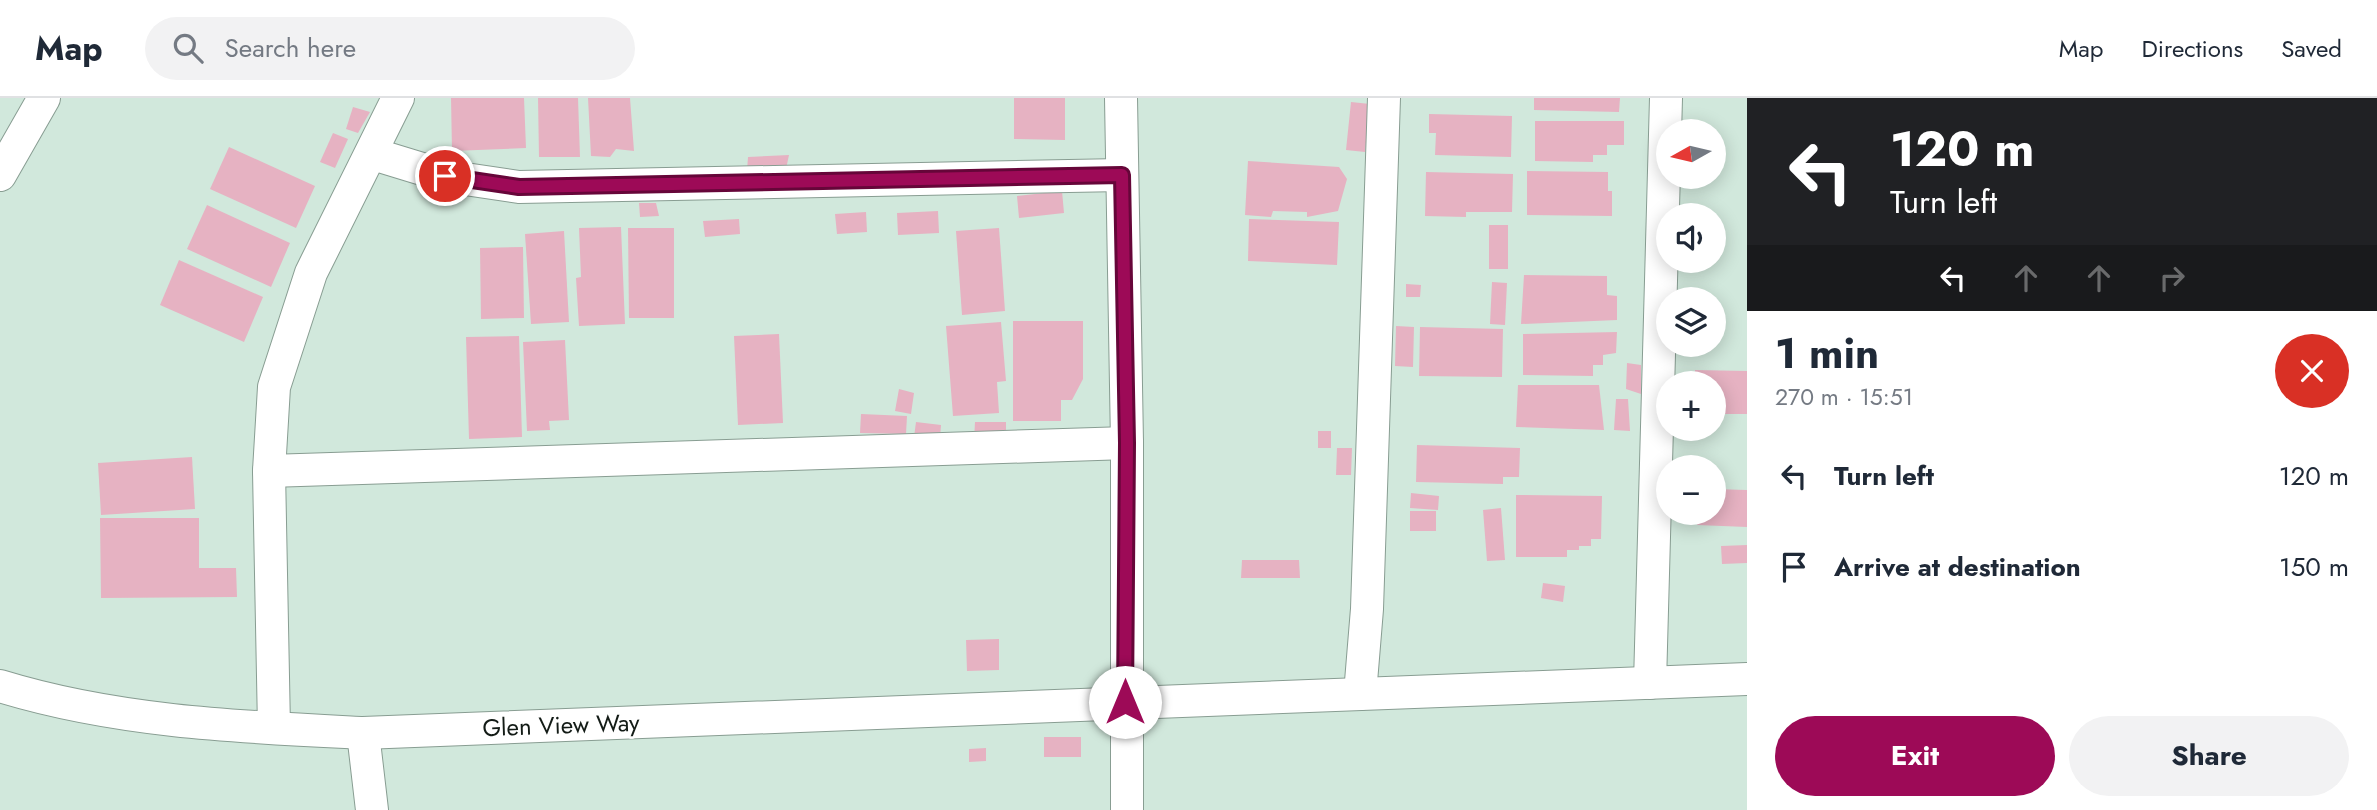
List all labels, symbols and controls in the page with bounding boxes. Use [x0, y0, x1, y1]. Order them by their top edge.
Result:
search box [145, 17, 635, 80]
text: Map [35, 25, 103, 72]
icon: search [169, 29, 207, 67]
text: Search here [225, 29, 356, 67]
text: Map [2059, 31, 2104, 66]
text: Directions [2142, 31, 2243, 66]
text: Saved [2281, 31, 2342, 66]
text: 120 m [1890, 114, 2034, 184]
north arrow [1656, 119, 1726, 189]
map controls [1656, 119, 1726, 525]
icon: left [1775, 126, 1866, 217]
pin [415, 146, 475, 206]
icon: arrive [426, 157, 464, 195]
text: Turn left [1890, 179, 1997, 225]
button: sound [1656, 203, 1726, 273]
icon: left [1934, 259, 1972, 297]
icon: ahead [2007, 259, 2045, 297]
icon: ahead [2080, 259, 2118, 297]
icon: right [2153, 259, 2191, 297]
button: layers [1656, 287, 1726, 357]
text: 1 min [1775, 323, 1879, 384]
button: close [2275, 334, 2349, 408]
button: + [1656, 371, 1726, 441]
text: 270 m · 15:51 [1775, 380, 1913, 414]
button: − [1656, 455, 1726, 525]
icon: left [1775, 457, 1813, 495]
text: Turn left [1834, 457, 1934, 495]
text: 120 m [2279, 457, 2349, 495]
icon: arrive [1775, 548, 1813, 586]
text: Arrive at destination [1834, 548, 2081, 586]
text: 150 m [2279, 548, 2349, 586]
position arrow [1088, 665, 1162, 739]
street label: Glen View Way [482, 705, 641, 745]
button: Exit [1775, 716, 2055, 796]
button: Share [2069, 716, 2349, 796]

